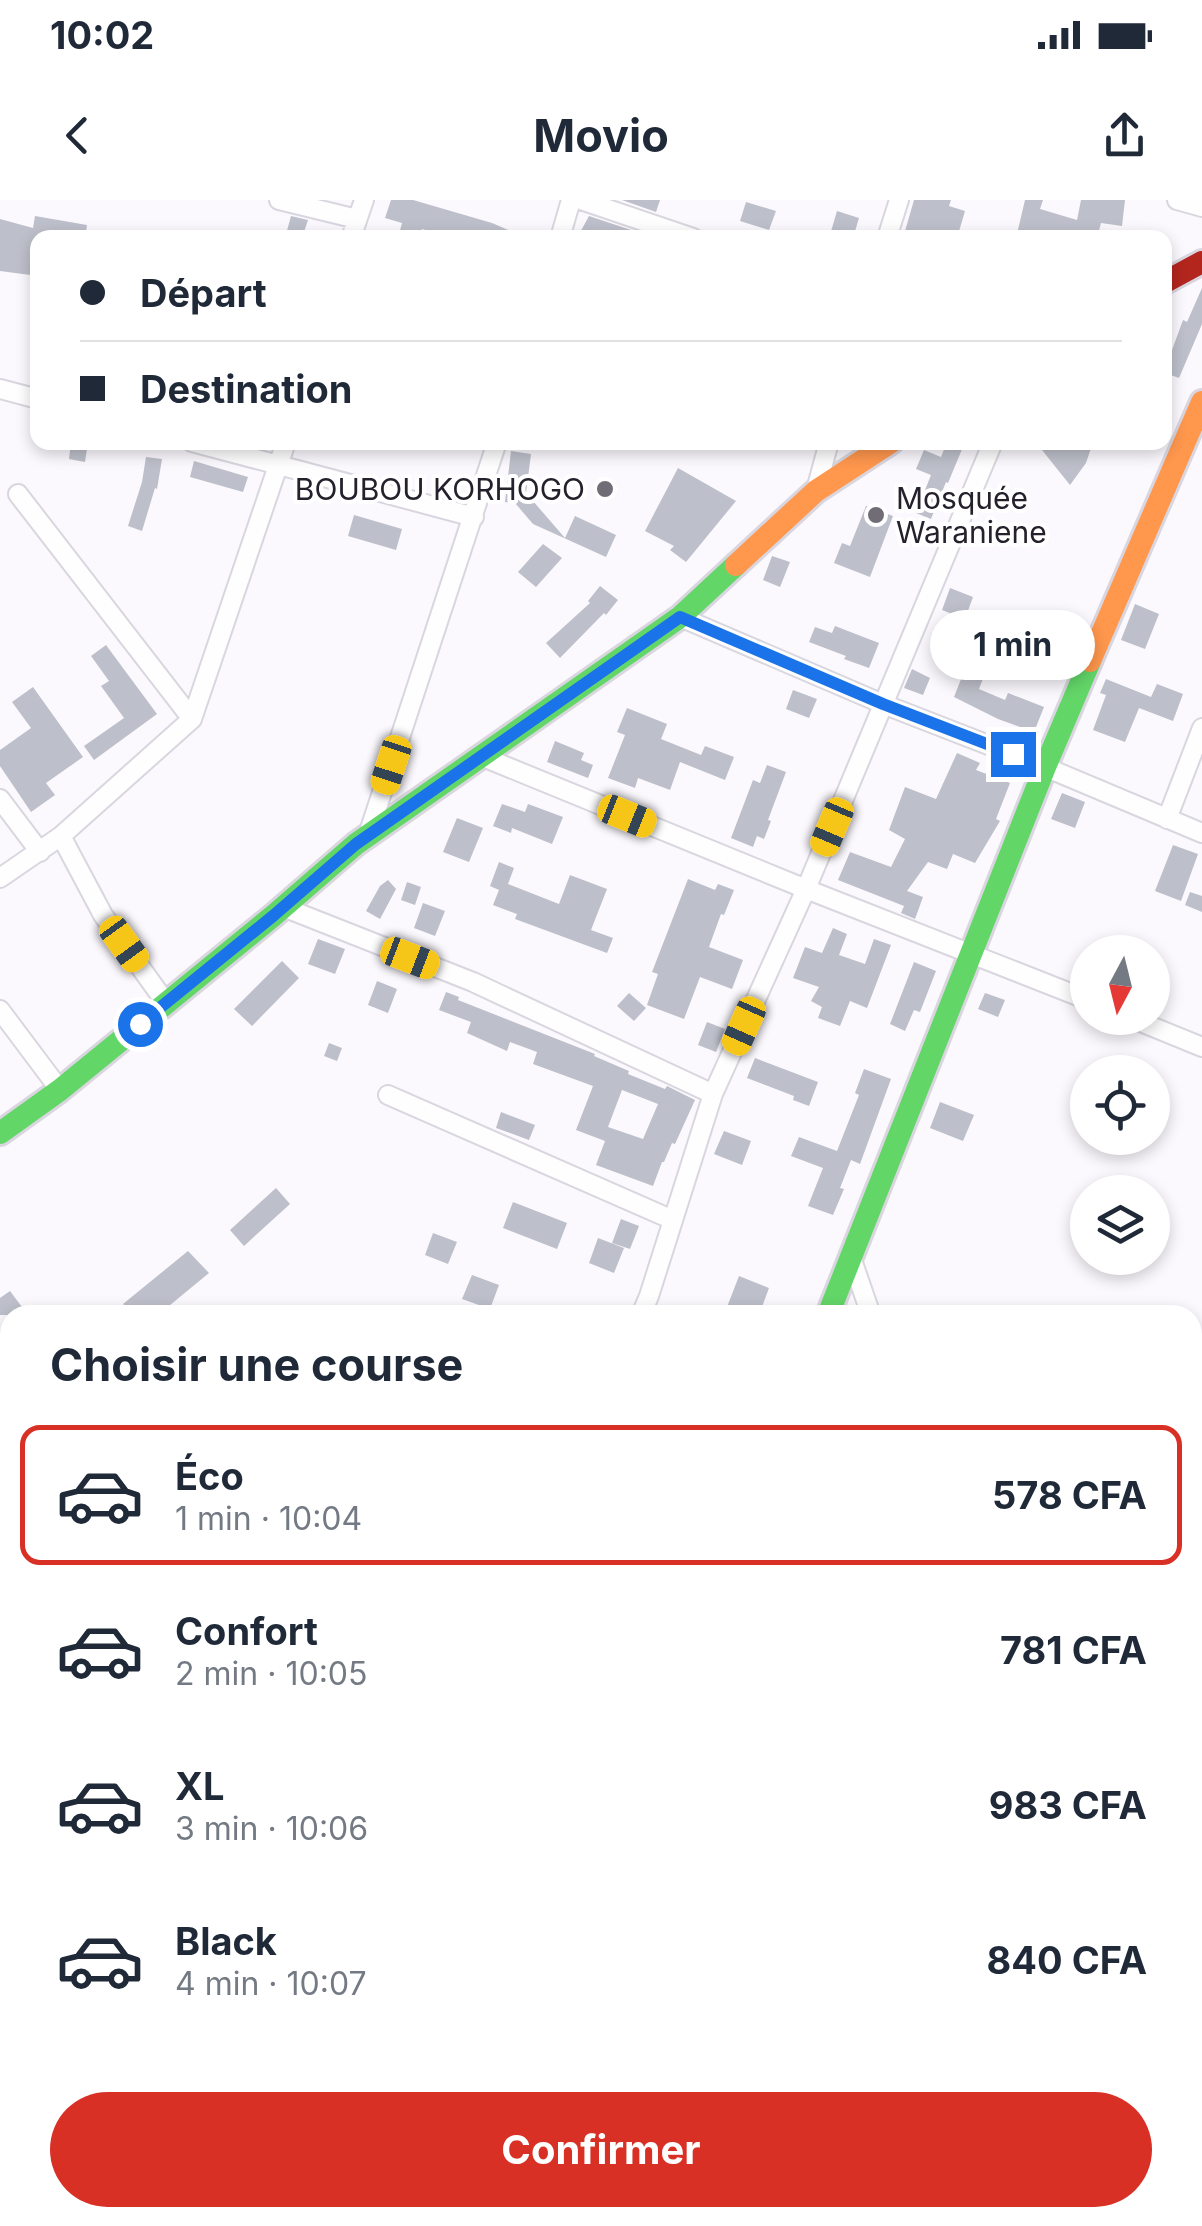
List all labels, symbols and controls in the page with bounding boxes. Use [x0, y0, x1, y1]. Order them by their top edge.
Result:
text: 10:02 [50, 12, 154, 58]
icon: back [50, 108, 105, 163]
text: Movio [533, 108, 669, 163]
icon: share [1097, 108, 1152, 163]
text: Départ [140, 270, 267, 316]
text: Destination [140, 366, 352, 412]
place label: BOUBOU KORHOGO [295, 471, 585, 507]
marker: BOUBOU KORHOGO [594, 478, 616, 500]
place label: Mosquée Waraniene [896, 480, 1047, 550]
marker: Mosquée Waraniene [865, 504, 887, 526]
callout: 1 min [930, 609, 1096, 679]
text: 1 min [973, 625, 1052, 664]
car [367, 732, 415, 798]
route end [991, 732, 1036, 777]
car [594, 791, 660, 841]
car [806, 794, 858, 860]
car [94, 911, 154, 977]
car [377, 933, 443, 983]
north arrow [1070, 935, 1170, 1035]
map controls [1070, 935, 1170, 1275]
car [718, 992, 770, 1060]
route start [118, 1002, 163, 1047]
button: locate [1070, 1055, 1170, 1155]
button: layers [1070, 1175, 1170, 1275]
text: Choisir une course [50, 1337, 463, 1392]
icon: car [55, 1450, 145, 1540]
text: Éco [175, 1453, 244, 1499]
text: 578 CFA [992, 1472, 1147, 1518]
text: 1 min · 10:04 [175, 1499, 362, 1538]
icon: car [55, 1605, 145, 1695]
text: Confort [175, 1608, 318, 1654]
text: 781 CFA [1000, 1627, 1147, 1673]
text: 2 min · 10:05 [175, 1654, 367, 1693]
icon: car [55, 1760, 145, 1850]
text: XL [175, 1763, 225, 1809]
text: 983 CFA [989, 1782, 1147, 1828]
text: 3 min · 10:06 [175, 1809, 368, 1848]
icon: car [55, 1915, 145, 2005]
text: Black [175, 1918, 277, 1964]
text: 840 CFA [987, 1937, 1147, 1983]
text: 4 min · 10:07 [175, 1964, 367, 2003]
button: Confirmer [50, 2092, 1152, 2207]

